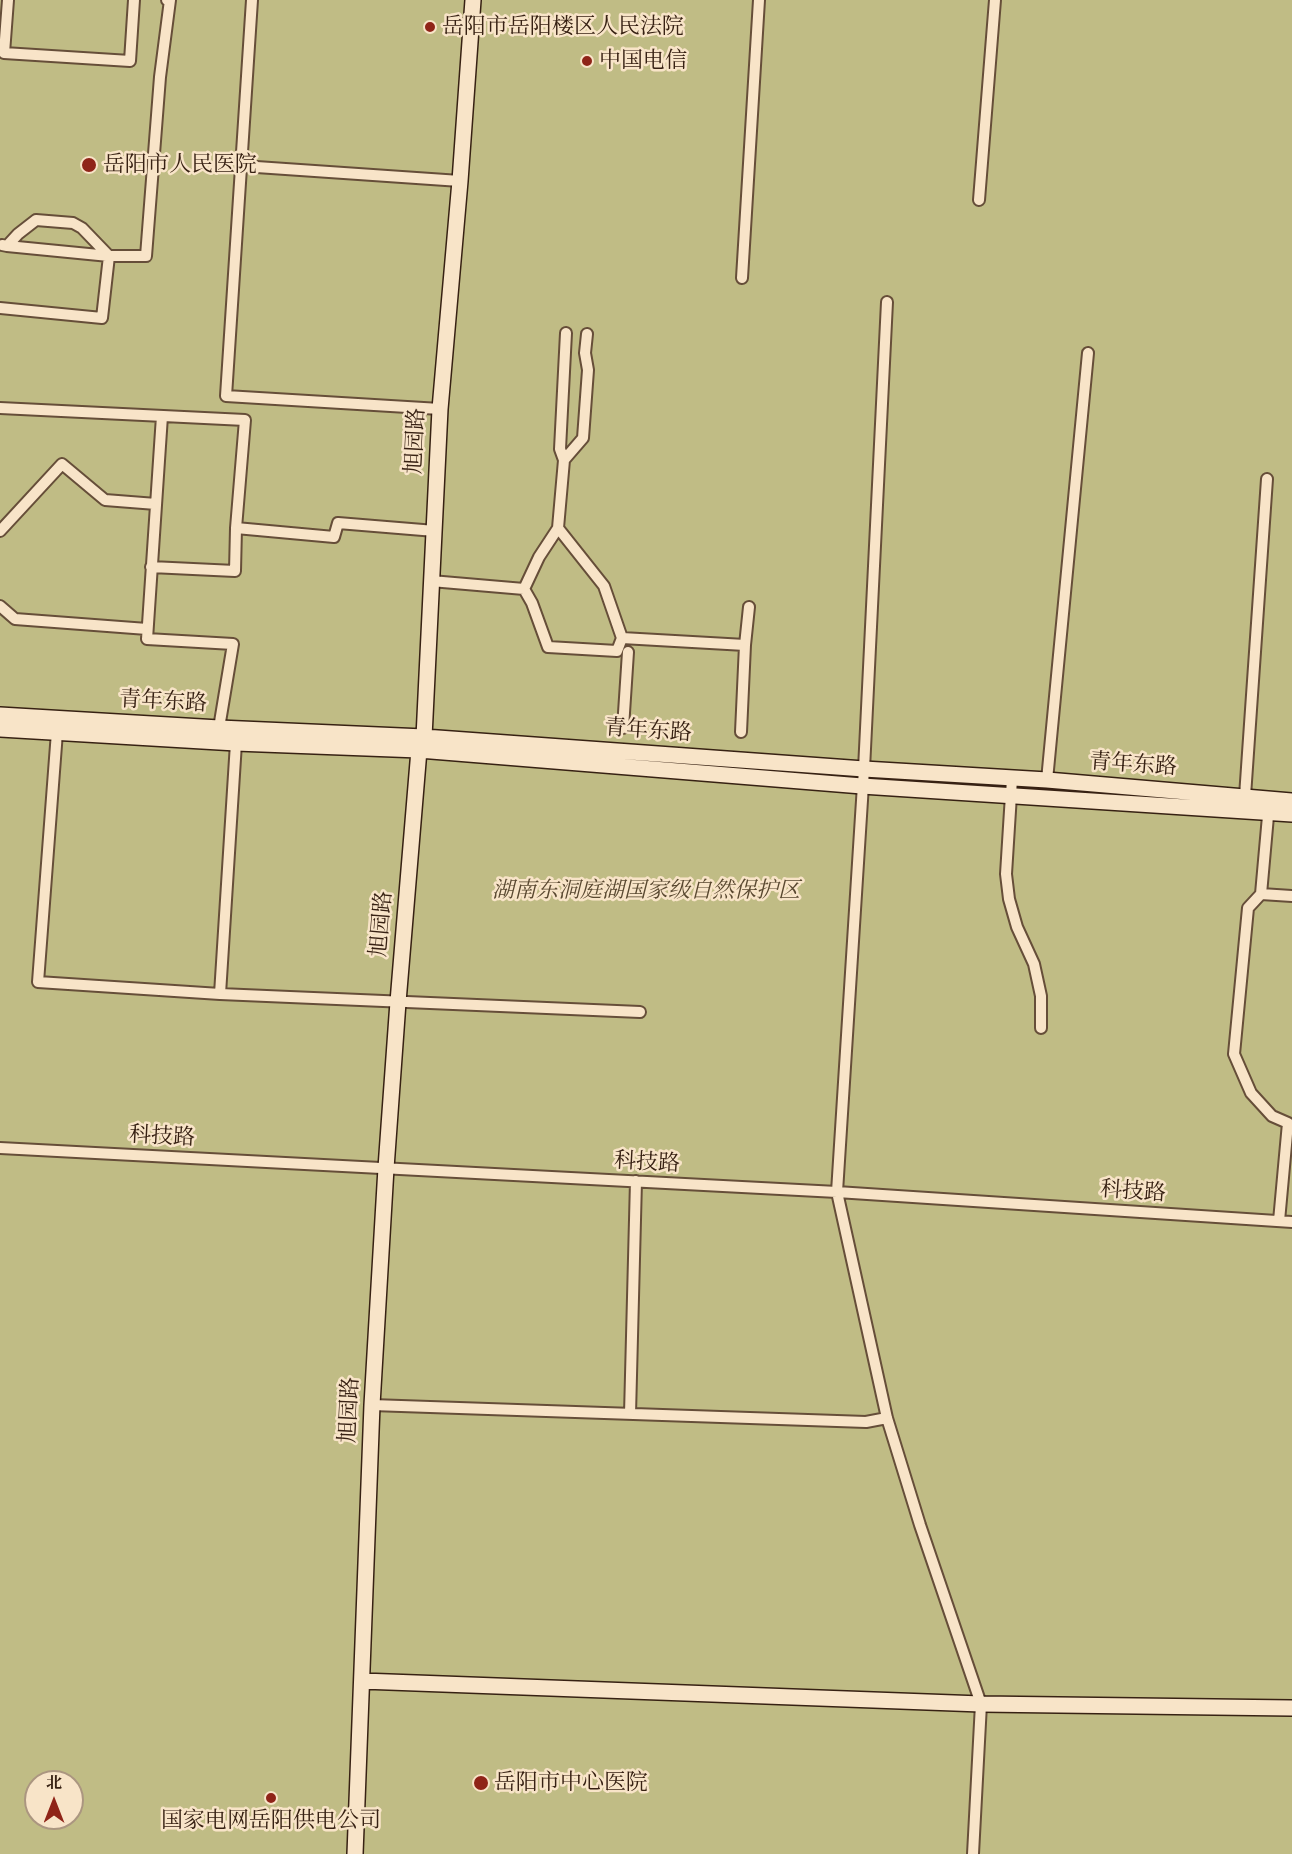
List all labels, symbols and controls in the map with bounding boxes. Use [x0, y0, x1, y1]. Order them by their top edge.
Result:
place label: 岳阳市岳阳楼区人民法院 [442, 14, 684, 40]
marker: 岳阳市岳阳楼区人民法院 [423, 20, 437, 34]
place label: 中国电信 [599, 48, 687, 74]
marker: 中国电信 [580, 54, 594, 68]
place label: 岳阳市人民医院 [103, 152, 257, 178]
marker: 岳阳市人民医院 [80, 156, 98, 174]
street label: 旭园路 [401, 407, 431, 475]
street label: 青年东路 [118, 687, 208, 717]
street label: 青年东路 [603, 715, 693, 747]
street label: 青年东路 [1088, 749, 1178, 781]
park label: 湖南东洞庭湖国家级自然保护区 [492, 878, 800, 904]
street label: 旭园路 [366, 890, 398, 958]
street label: 科技路 [128, 1122, 196, 1152]
street label: 科技路 [613, 1148, 681, 1178]
street label: 科技路 [1099, 1177, 1167, 1207]
street label: 旭园路 [335, 1376, 365, 1444]
north arrow [24, 1770, 84, 1830]
place label: 岳阳市中心医院 [494, 1770, 648, 1796]
marker: 岳阳市中心医院 [472, 1774, 490, 1792]
text: 北 [46, 1776, 62, 1792]
marker: 国家电网岳阳供电公司 [264, 1791, 278, 1805]
place label: 国家电网岳阳供电公司 [161, 1808, 381, 1834]

